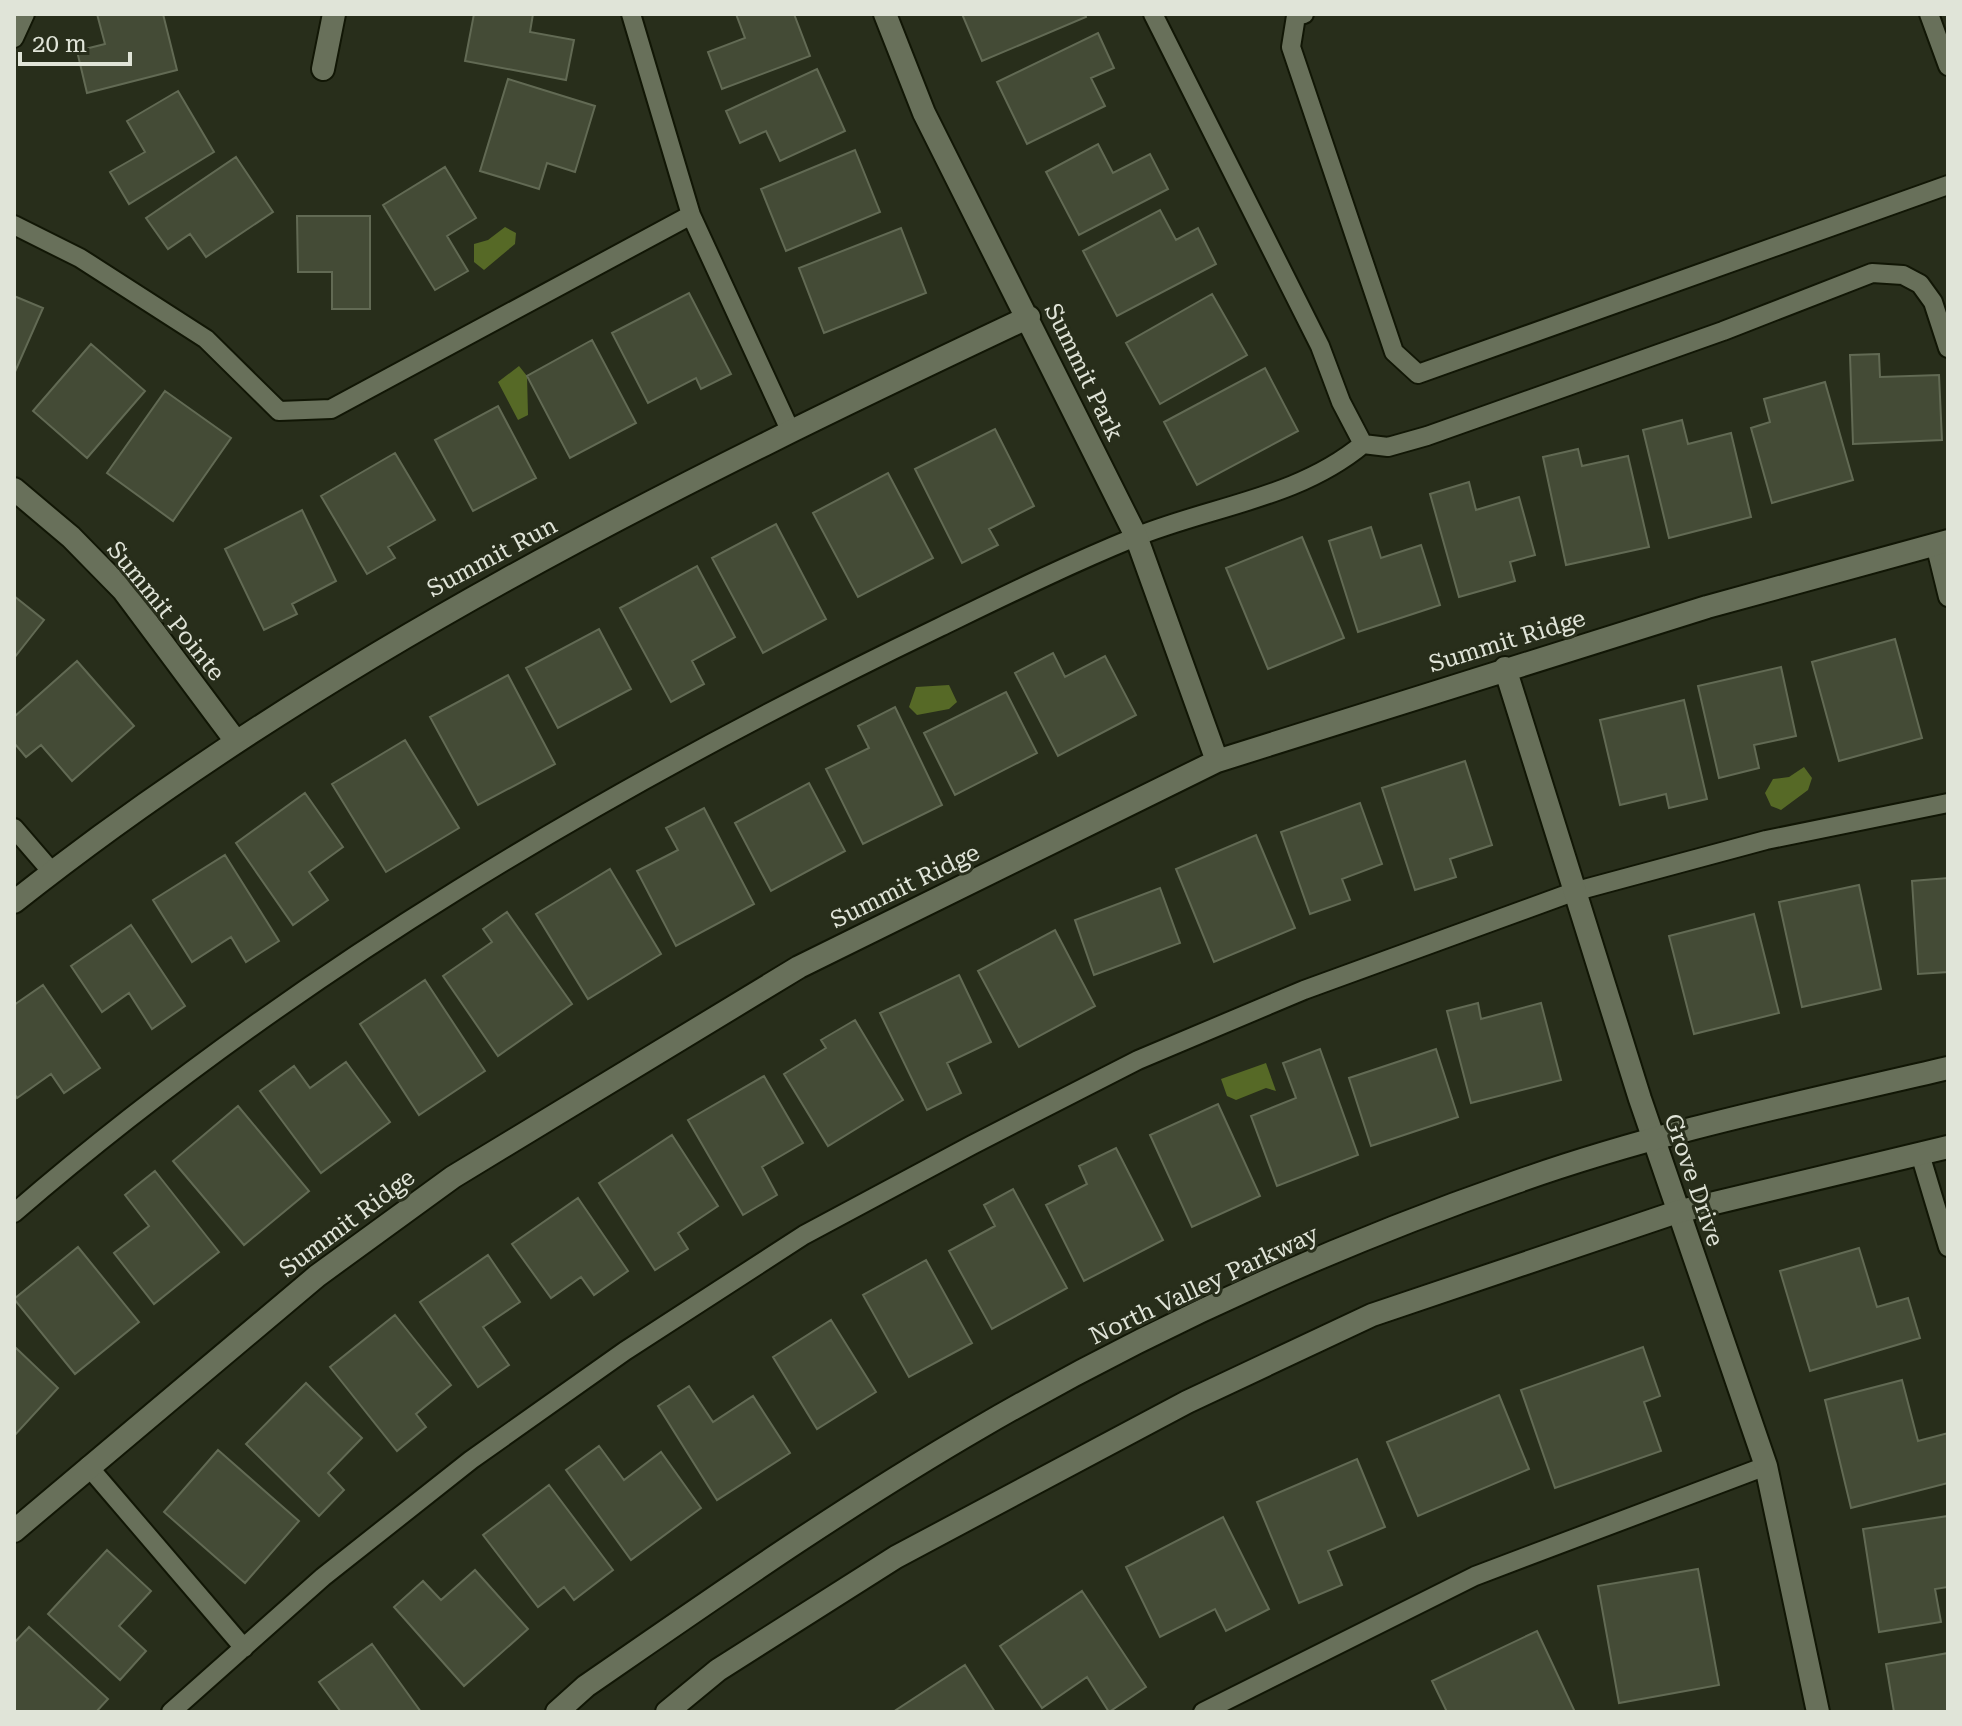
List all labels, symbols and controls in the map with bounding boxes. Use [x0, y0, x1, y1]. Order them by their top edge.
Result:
scale bar [20, 16, 130, 66]
text: 20 m [32, 30, 87, 58]
street label: Summit Park [1039, 299, 1129, 445]
street label: Summit Run [422, 511, 562, 603]
street label: Summit Pointe [101, 536, 231, 686]
street label: Summit Ridge [1425, 604, 1589, 678]
street label: Summit Ridge [826, 838, 984, 934]
street label: Grove Drive [1658, 1110, 1730, 1250]
street label: Summit Ridge [274, 1163, 420, 1283]
street label: North Valley Parkway [1085, 1219, 1324, 1350]

